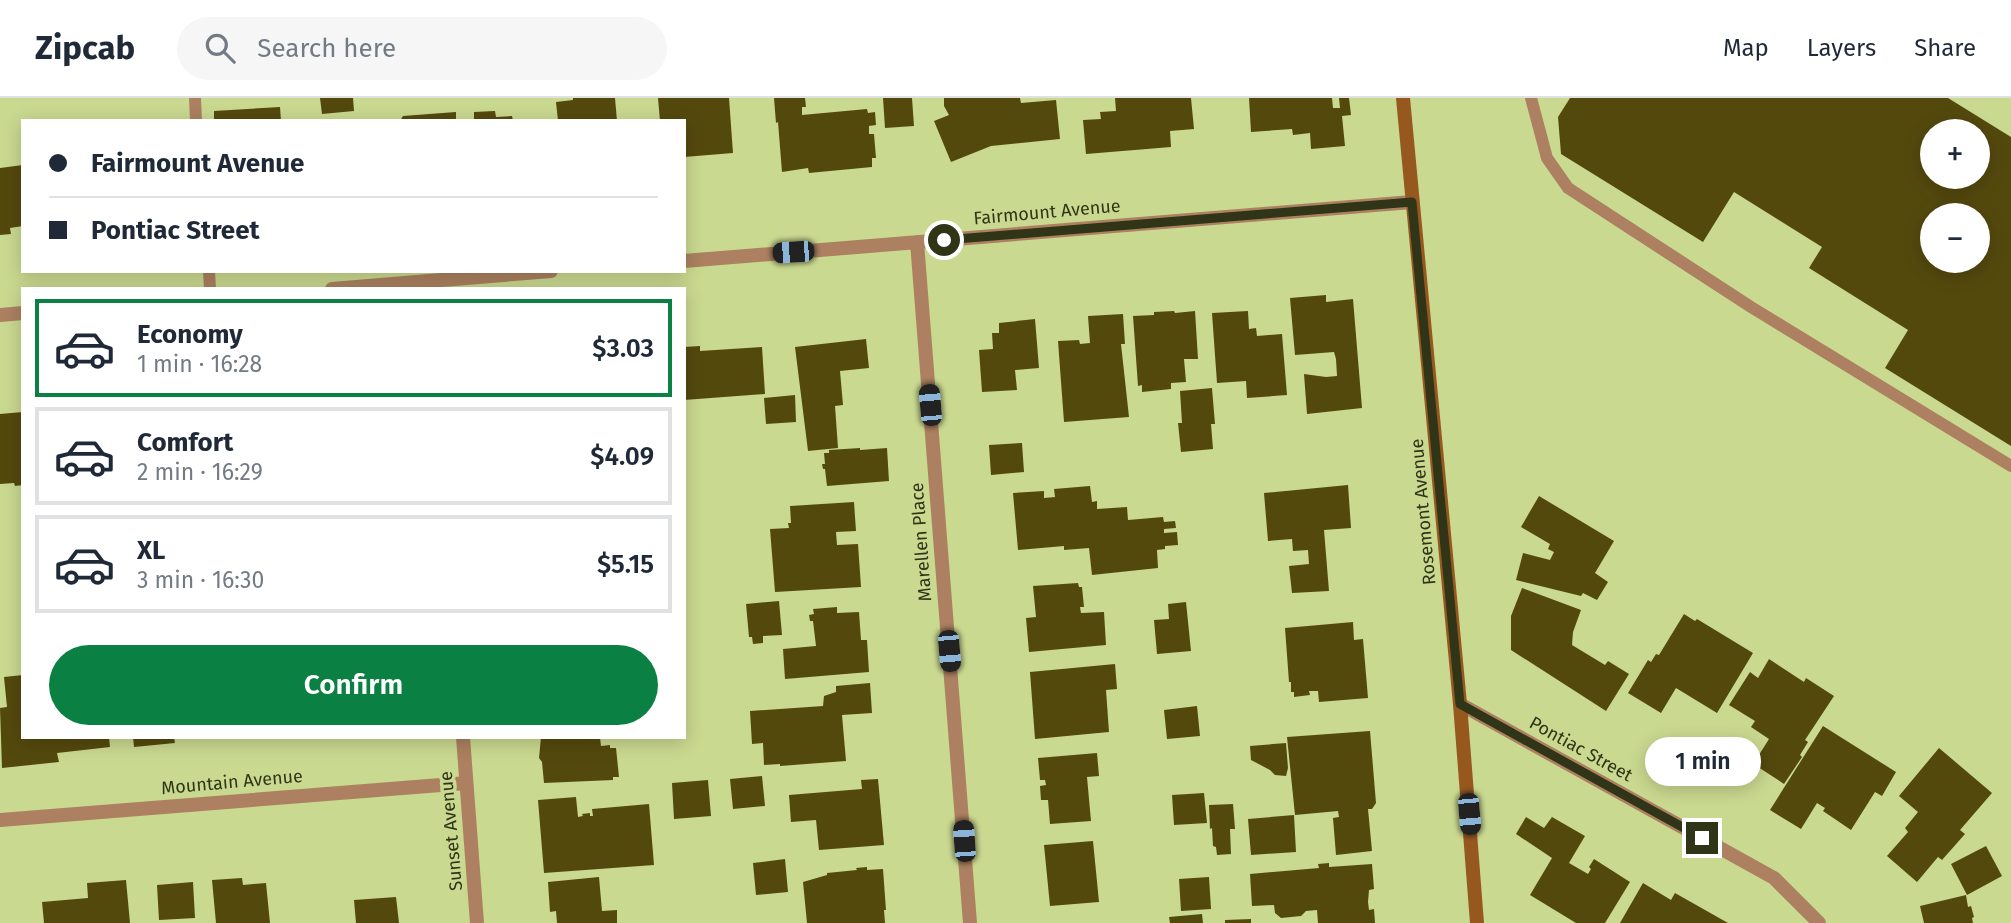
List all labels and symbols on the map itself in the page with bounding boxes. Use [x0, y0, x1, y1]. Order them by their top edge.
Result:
street label: Fairmount Avenue [973, 195, 1121, 229]
route start [928, 224, 960, 256]
car [772, 240, 815, 264]
car [918, 383, 943, 427]
street label: Rosemont Avenue [1406, 438, 1440, 586]
street label: Marellen Place [906, 482, 936, 602]
car [937, 629, 962, 673]
street label: Pontiac Street [1526, 712, 1637, 787]
callout: 1 min [1644, 736, 1760, 786]
street label: Mountain Avenue [160, 765, 304, 799]
street label: Sunset Avenue [435, 770, 467, 892]
car [1457, 792, 1482, 836]
car [953, 819, 976, 863]
route end [1686, 822, 1718, 854]

